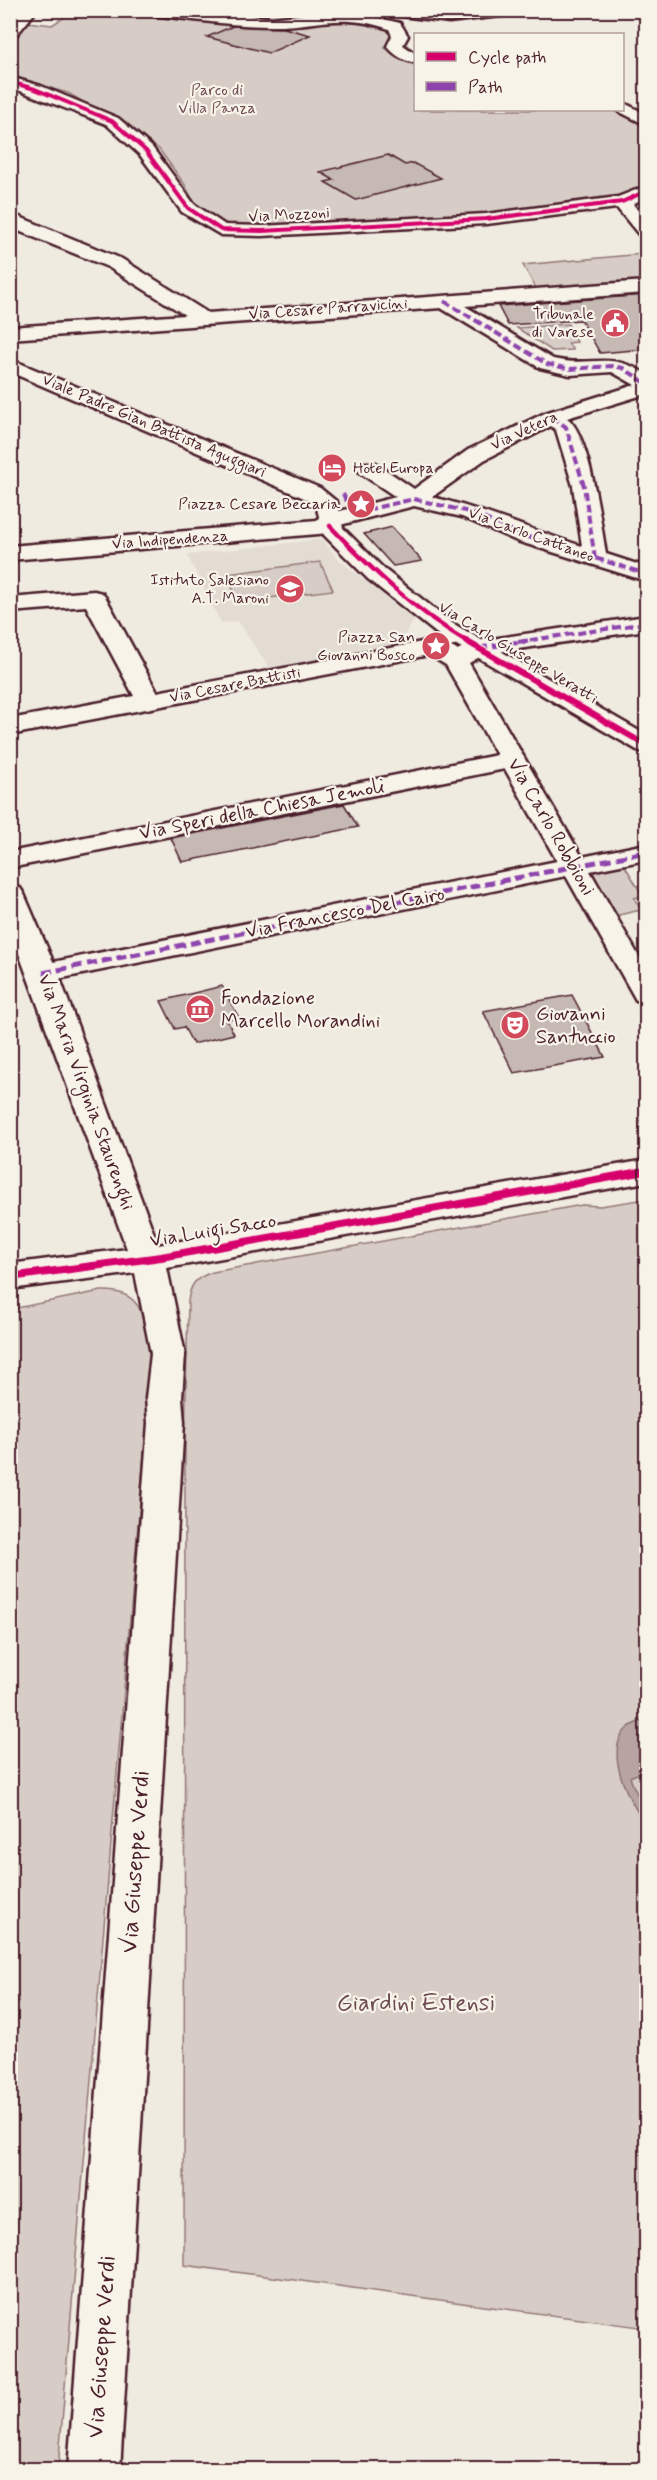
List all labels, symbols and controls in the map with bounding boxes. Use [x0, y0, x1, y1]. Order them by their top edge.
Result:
legend [414, 33, 624, 111]
text: Cycle path [468, 46, 546, 70]
text: Path [468, 76, 503, 100]
park label: Parco di Villa Panza [178, 80, 256, 119]
street label: Via Mozzoni [248, 202, 330, 228]
street label: Via Cesare Parravicini [248, 293, 409, 325]
place label: Tribunale di Varese [532, 304, 594, 343]
public building icon: Tribunale di Varese [599, 307, 631, 339]
street label: Viale Padre Gian Battista Aguggiari [39, 369, 269, 484]
street label: Via Vetera [487, 406, 561, 456]
hotel icon: Hotel Europa [316, 452, 348, 484]
place label: Hotel Europa [353, 458, 434, 479]
place icon: Piazza Cesare Beccaria [345, 488, 377, 520]
place label: Piazza Cesare Beccaria [178, 494, 340, 515]
street label: Via Carlo Cattaneo [465, 502, 597, 568]
street label: Via Indipendenza [111, 525, 229, 555]
place label: Istituto Salesiano A.T. Maroni [150, 570, 269, 609]
school or university icon: Istituto Salesiano A.T. Maroni [274, 573, 306, 605]
street label: Via Carlo Giuseppe Veratti [434, 597, 602, 709]
place label: Piazza San Giovanni Bosco [317, 627, 415, 666]
place icon: Piazza San Giovanni Bosco [420, 630, 452, 662]
street label: Via Cesare Battisti [168, 662, 303, 708]
street label: Via Carlo Robbioni [501, 753, 601, 901]
street label: Via Speri della Chiesa Jemoli [137, 773, 387, 847]
street label: Via Francesco Del Cairo [243, 880, 447, 946]
street label: Via Maria Virginia Staurenghi [29, 970, 141, 1215]
place label: Fondazione Marcello Morandini [221, 985, 380, 1035]
museum icon: Fondazione Marcello Morandini [184, 993, 216, 1025]
place label: Giovanni Santuccio [536, 1001, 616, 1051]
theatre icon: Giovanni Santuccio [499, 1009, 531, 1041]
street label: Via Luigi Sacco [148, 1208, 278, 1256]
street label: Via Giuseppe Verdi [114, 1770, 158, 1954]
park label: Giardini Estensi [337, 1988, 495, 2019]
street label: Via Giuseppe Verdi [80, 2255, 124, 2439]

